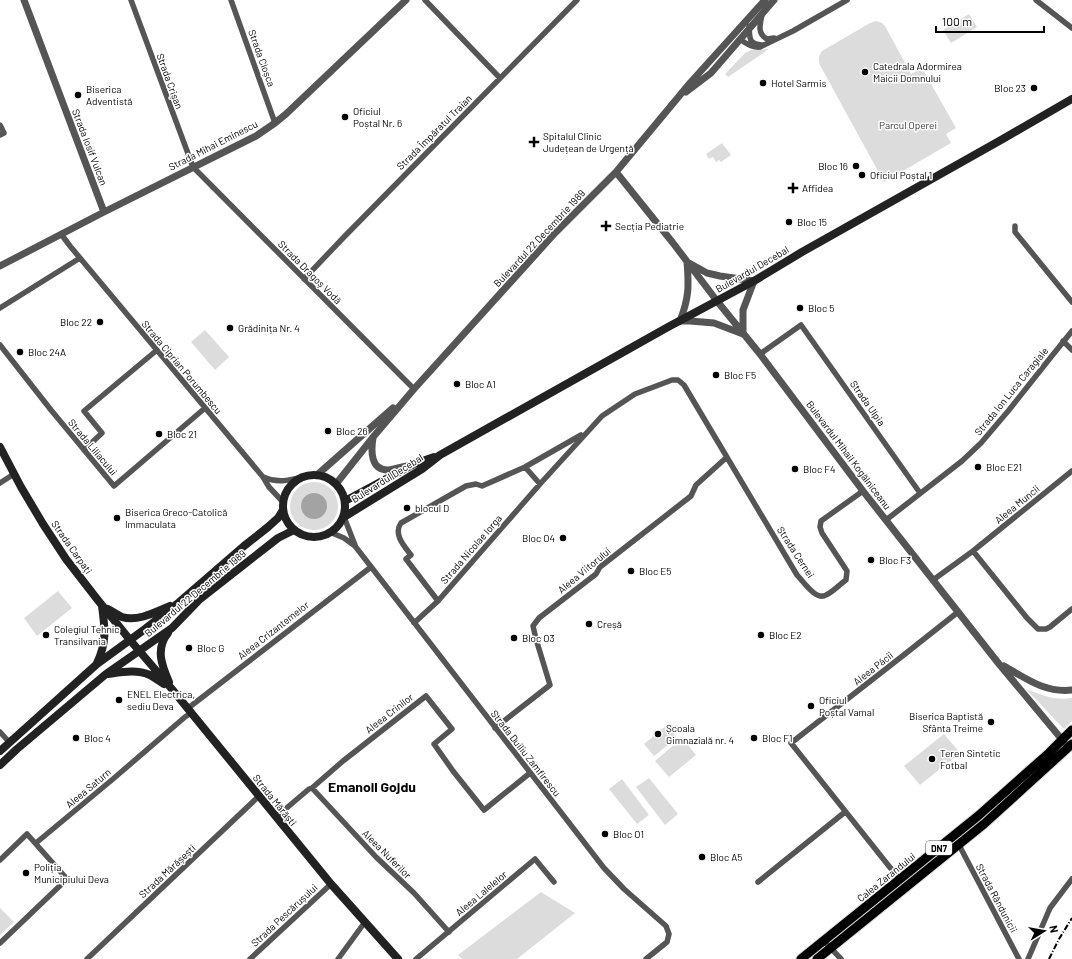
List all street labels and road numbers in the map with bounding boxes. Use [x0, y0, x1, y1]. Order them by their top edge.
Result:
street label: Strada Cloșca [246, 28, 278, 88]
street label: Strada Crișan [154, 52, 186, 110]
street label: Strada Împăratul Traian [394, 92, 474, 172]
street label: Strada Iosif Vulcan [70, 107, 110, 187]
street label: Strada Mihai Eminescu [166, 117, 260, 173]
street label: Bulevardul 22 Decembrie 1989 [491, 187, 587, 289]
street label: Strada Dragoș Vodă [276, 238, 344, 306]
street label: Bulevardul Decebal [713, 243, 791, 295]
street label: Strada Ciprian Porumbescu [139, 318, 225, 416]
street label: Strada Ion Luca Caragiale [972, 344, 1050, 438]
street label: Strada Ulpia [848, 378, 888, 428]
street label: Bulevardul Mihail Kogălniceanu [804, 398, 894, 512]
street label: Strada Liliacului [66, 416, 120, 478]
street label: Bulevardul Decebal [349, 451, 425, 505]
street label: Aleea Muncii [992, 482, 1042, 526]
street label: Strada Nicolae Iorga [438, 512, 504, 586]
street label: Strada Carpați [49, 518, 95, 576]
street label: Strada Cernei [775, 524, 817, 580]
street label: Aleea Viitorului [555, 544, 613, 596]
street label: Bulevardul 22 Decembrie 1989 [142, 547, 248, 639]
street label: Aleea Crizantemelor [235, 598, 311, 662]
street label: Aleea Păcii [851, 649, 895, 687]
street label: Aleea Crinilor [363, 690, 416, 735]
street label: Strada Duiliu Zamfirescu [489, 707, 563, 799]
street label: Aleea Saturn [63, 766, 113, 810]
street label: Strada Mărăști [251, 772, 299, 828]
street label: Aleea Nuferilor [360, 827, 414, 881]
road number: DN7 [926, 841, 952, 855]
street label: Strada Mărășești [136, 842, 198, 900]
street label: Calea Zarandului [854, 850, 918, 904]
street label: Strada Rândunicii [974, 861, 1020, 935]
street label: Aleea Lalelelor [453, 868, 509, 918]
street label: Strada Pescărușului [248, 881, 320, 949]

